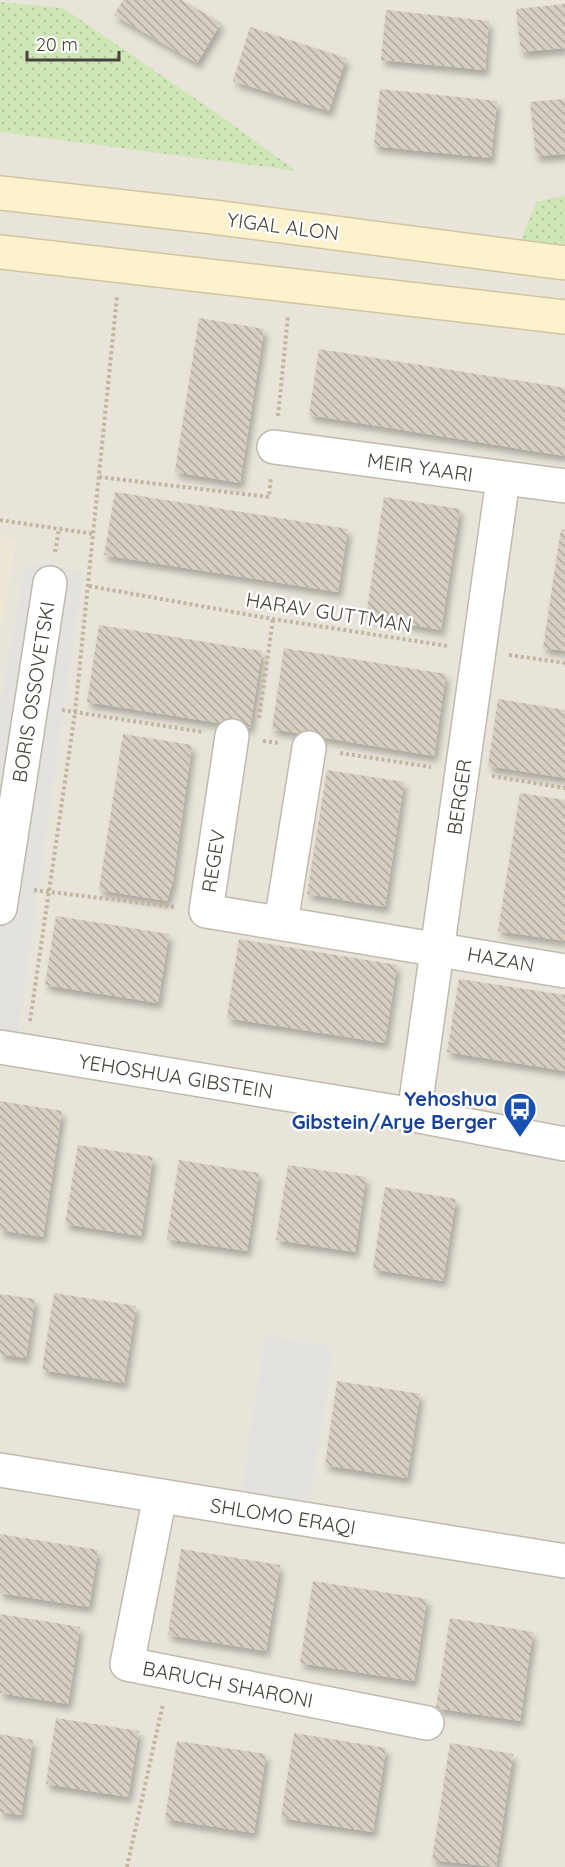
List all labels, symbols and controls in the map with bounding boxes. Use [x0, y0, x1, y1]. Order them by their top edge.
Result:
scale bar [27, 24, 118, 62]
text: 20 m [36, 33, 78, 56]
street label: YIGAL ALON [226, 207, 340, 245]
street label: MEIR YAARI [366, 447, 474, 487]
street label: HARAV GUTTMAN [244, 587, 414, 637]
street label: BORIS OSSOVETSKI [6, 600, 60, 784]
street label: BERGER [441, 758, 477, 836]
street label: REGEV [196, 828, 230, 894]
street label: HAZAN [465, 941, 537, 977]
street label: YEHOSHUA GIBSTEIN [77, 1048, 275, 1104]
place label: Yehoshua Gibstein/Arye Berger [292, 1086, 497, 1134]
bus stop icon: Yehoshua Gibstein/Arye Berger [502, 1091, 538, 1138]
street label: SHLOMO ERAQI [209, 1492, 357, 1540]
street label: BARUCH SHARONI [141, 1655, 315, 1713]

